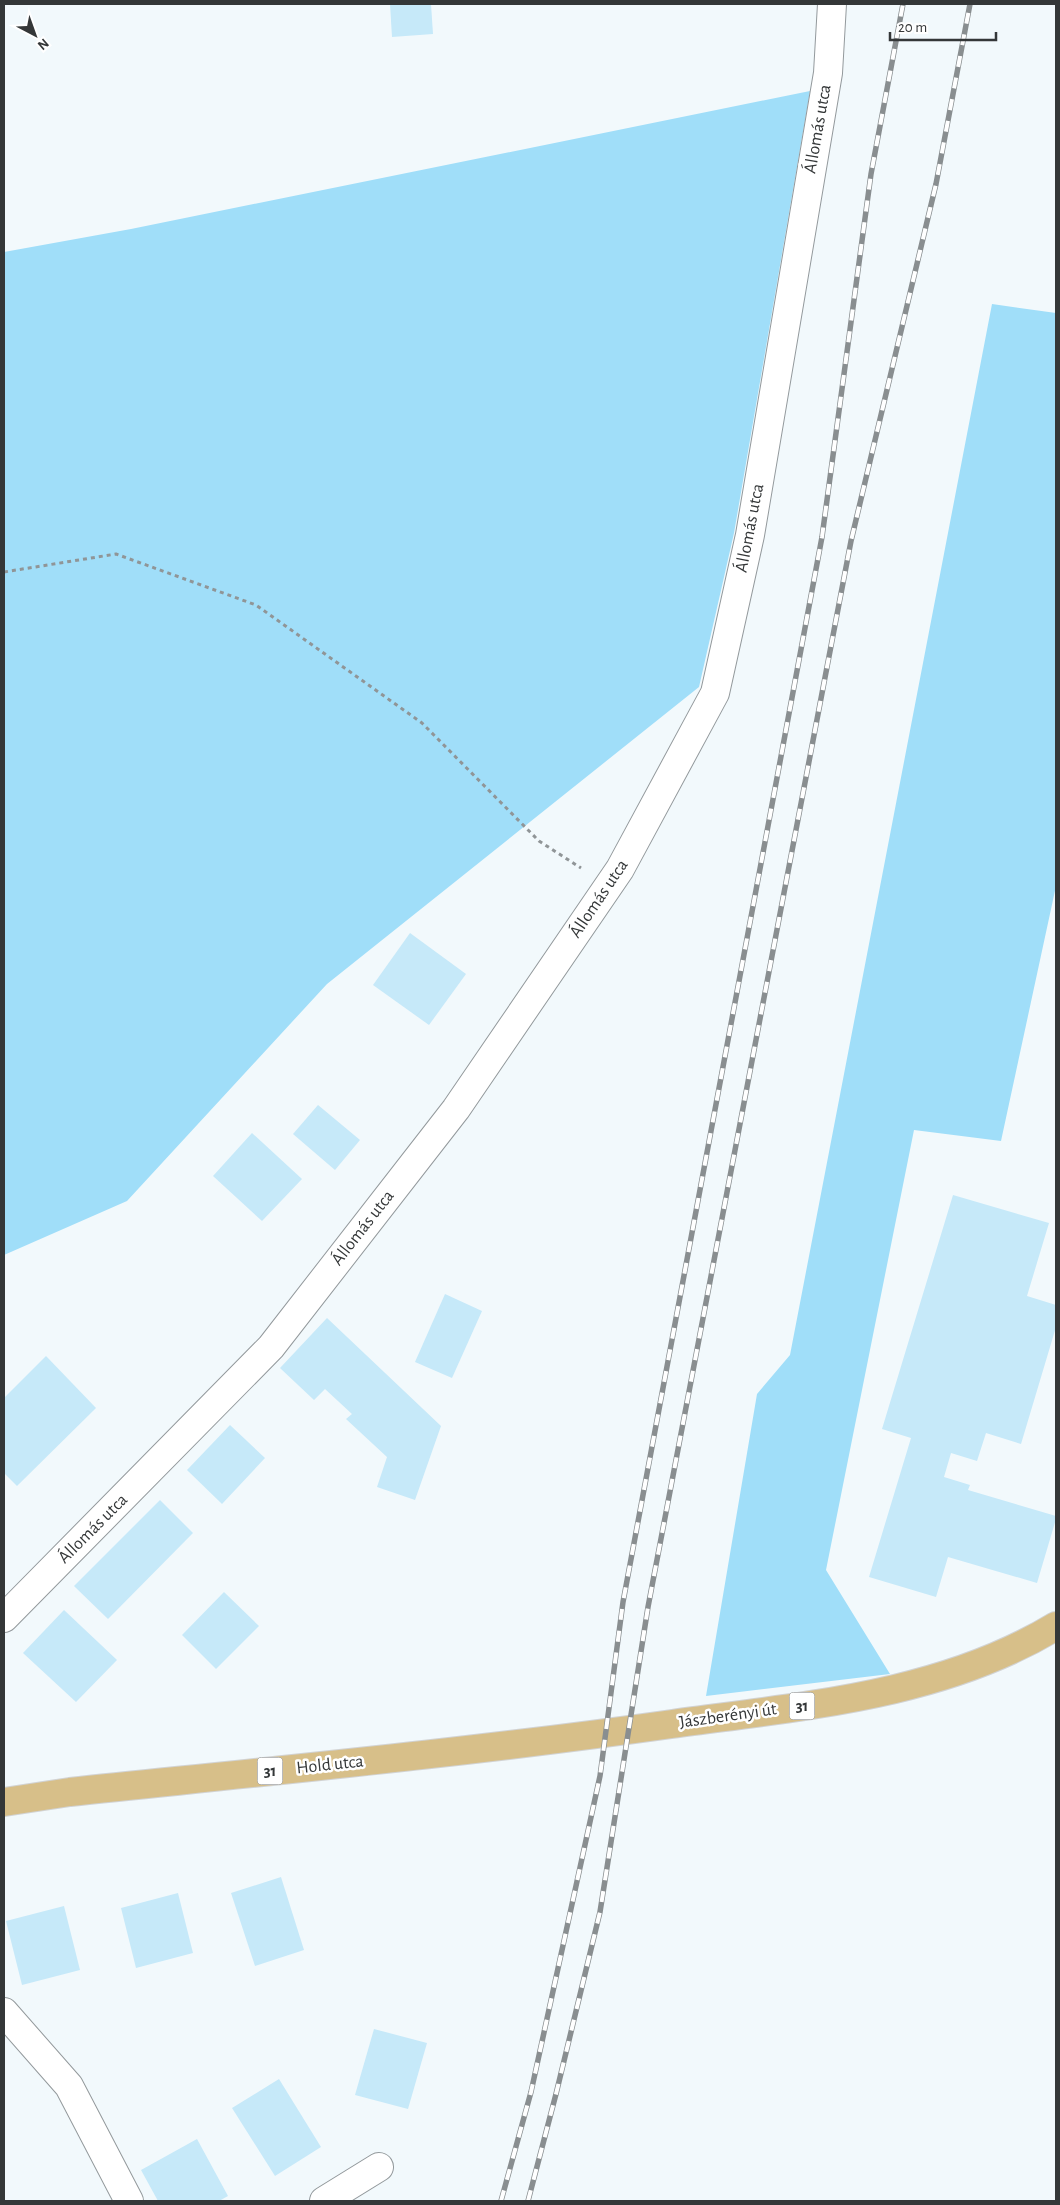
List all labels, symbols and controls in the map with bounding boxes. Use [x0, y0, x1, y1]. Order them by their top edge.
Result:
north arrow [10, 10, 60, 60]
scale bar [890, 10, 996, 42]
text: 20 m [898, 20, 927, 35]
text: N [35, 36, 51, 53]
street label: Állomás utca [798, 83, 835, 175]
street label: Állomás utca [730, 482, 767, 574]
street label: Állomás utca [564, 855, 632, 941]
street label: Állomás utca [326, 1185, 398, 1269]
street label: Állomás utca [53, 1489, 131, 1567]
road number: 31 [790, 1692, 814, 1720]
street label: Jászberényi út [678, 1700, 778, 1732]
street label: Hold utca [296, 1753, 364, 1777]
road number: 31 [258, 1758, 282, 1784]

